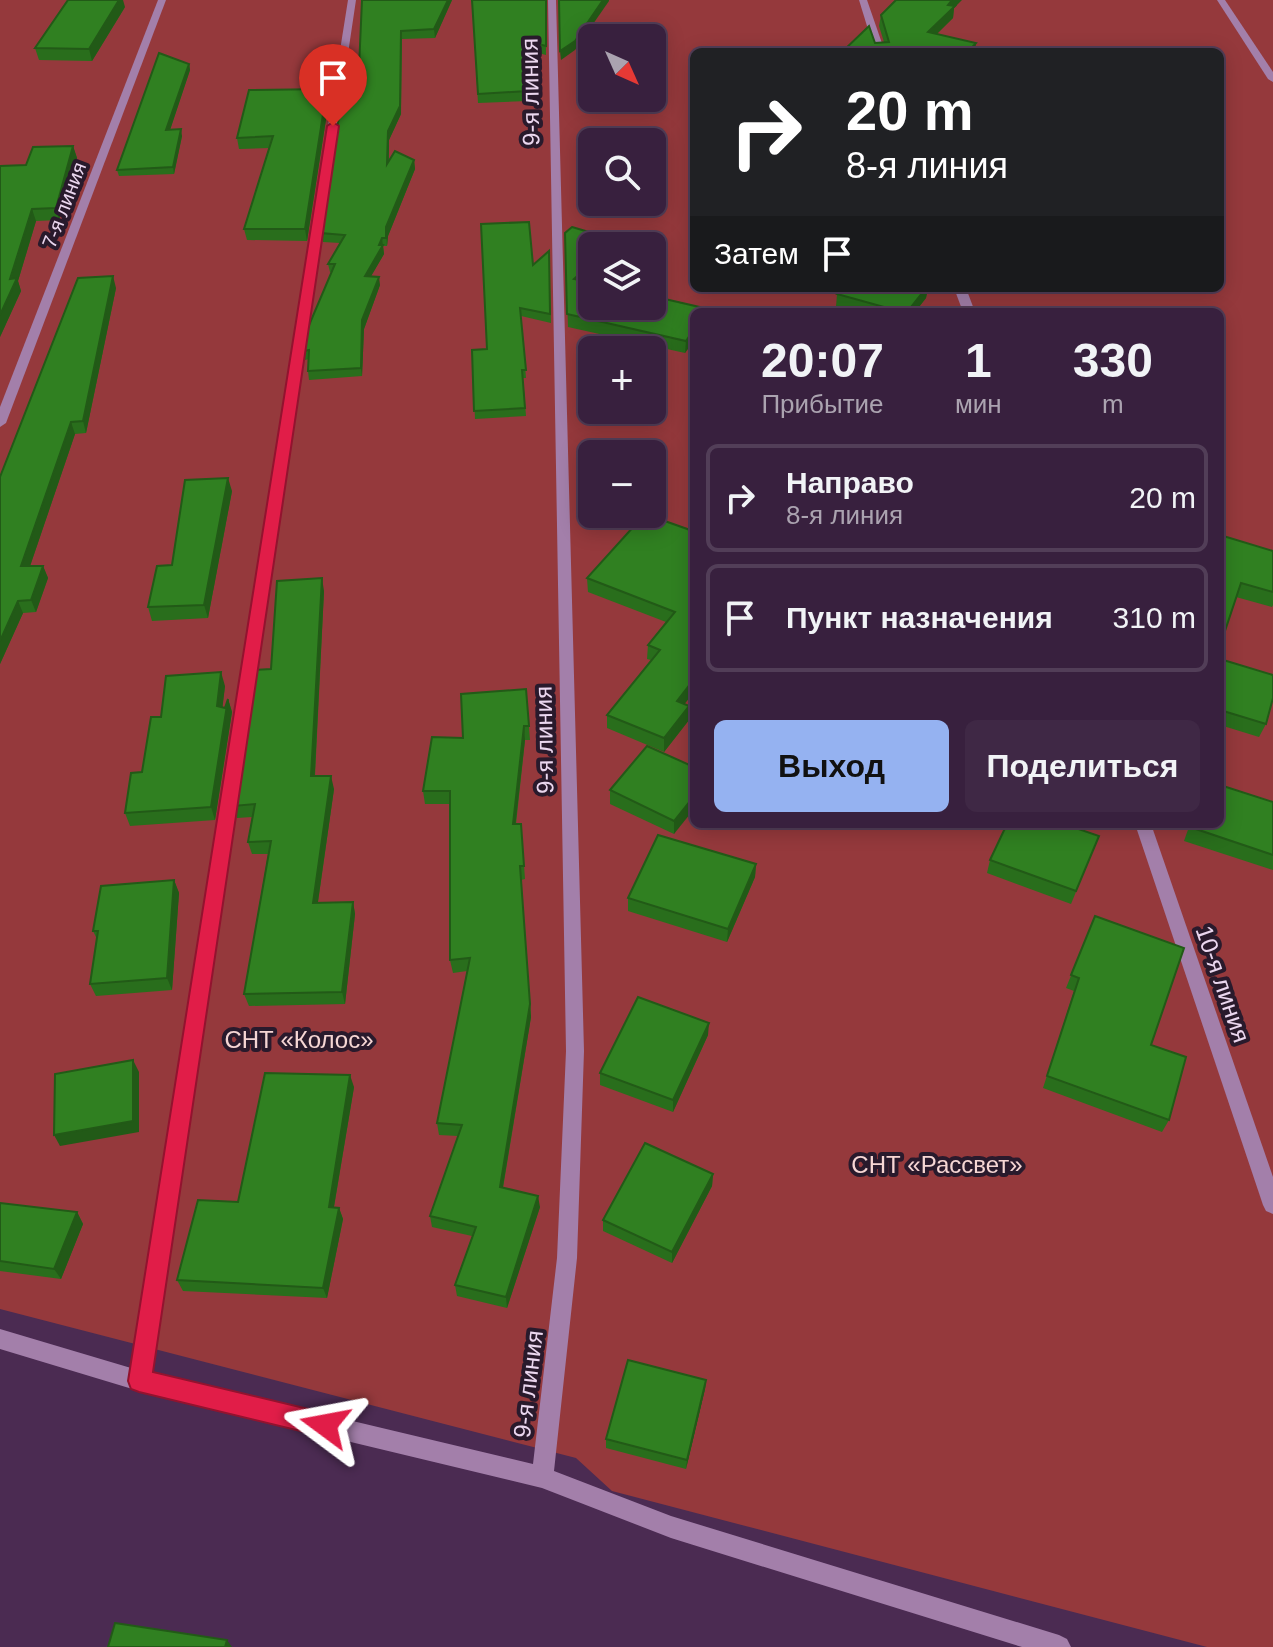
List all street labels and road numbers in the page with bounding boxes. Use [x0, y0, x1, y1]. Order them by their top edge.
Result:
street label: 9-я линия [516, 38, 544, 146]
street label: 7-я линия [38, 159, 90, 251]
street label: 9-я линия [530, 686, 558, 794]
street label: 10-я линия [1190, 922, 1256, 1046]
street label: 9-я линия [508, 1329, 548, 1439]

